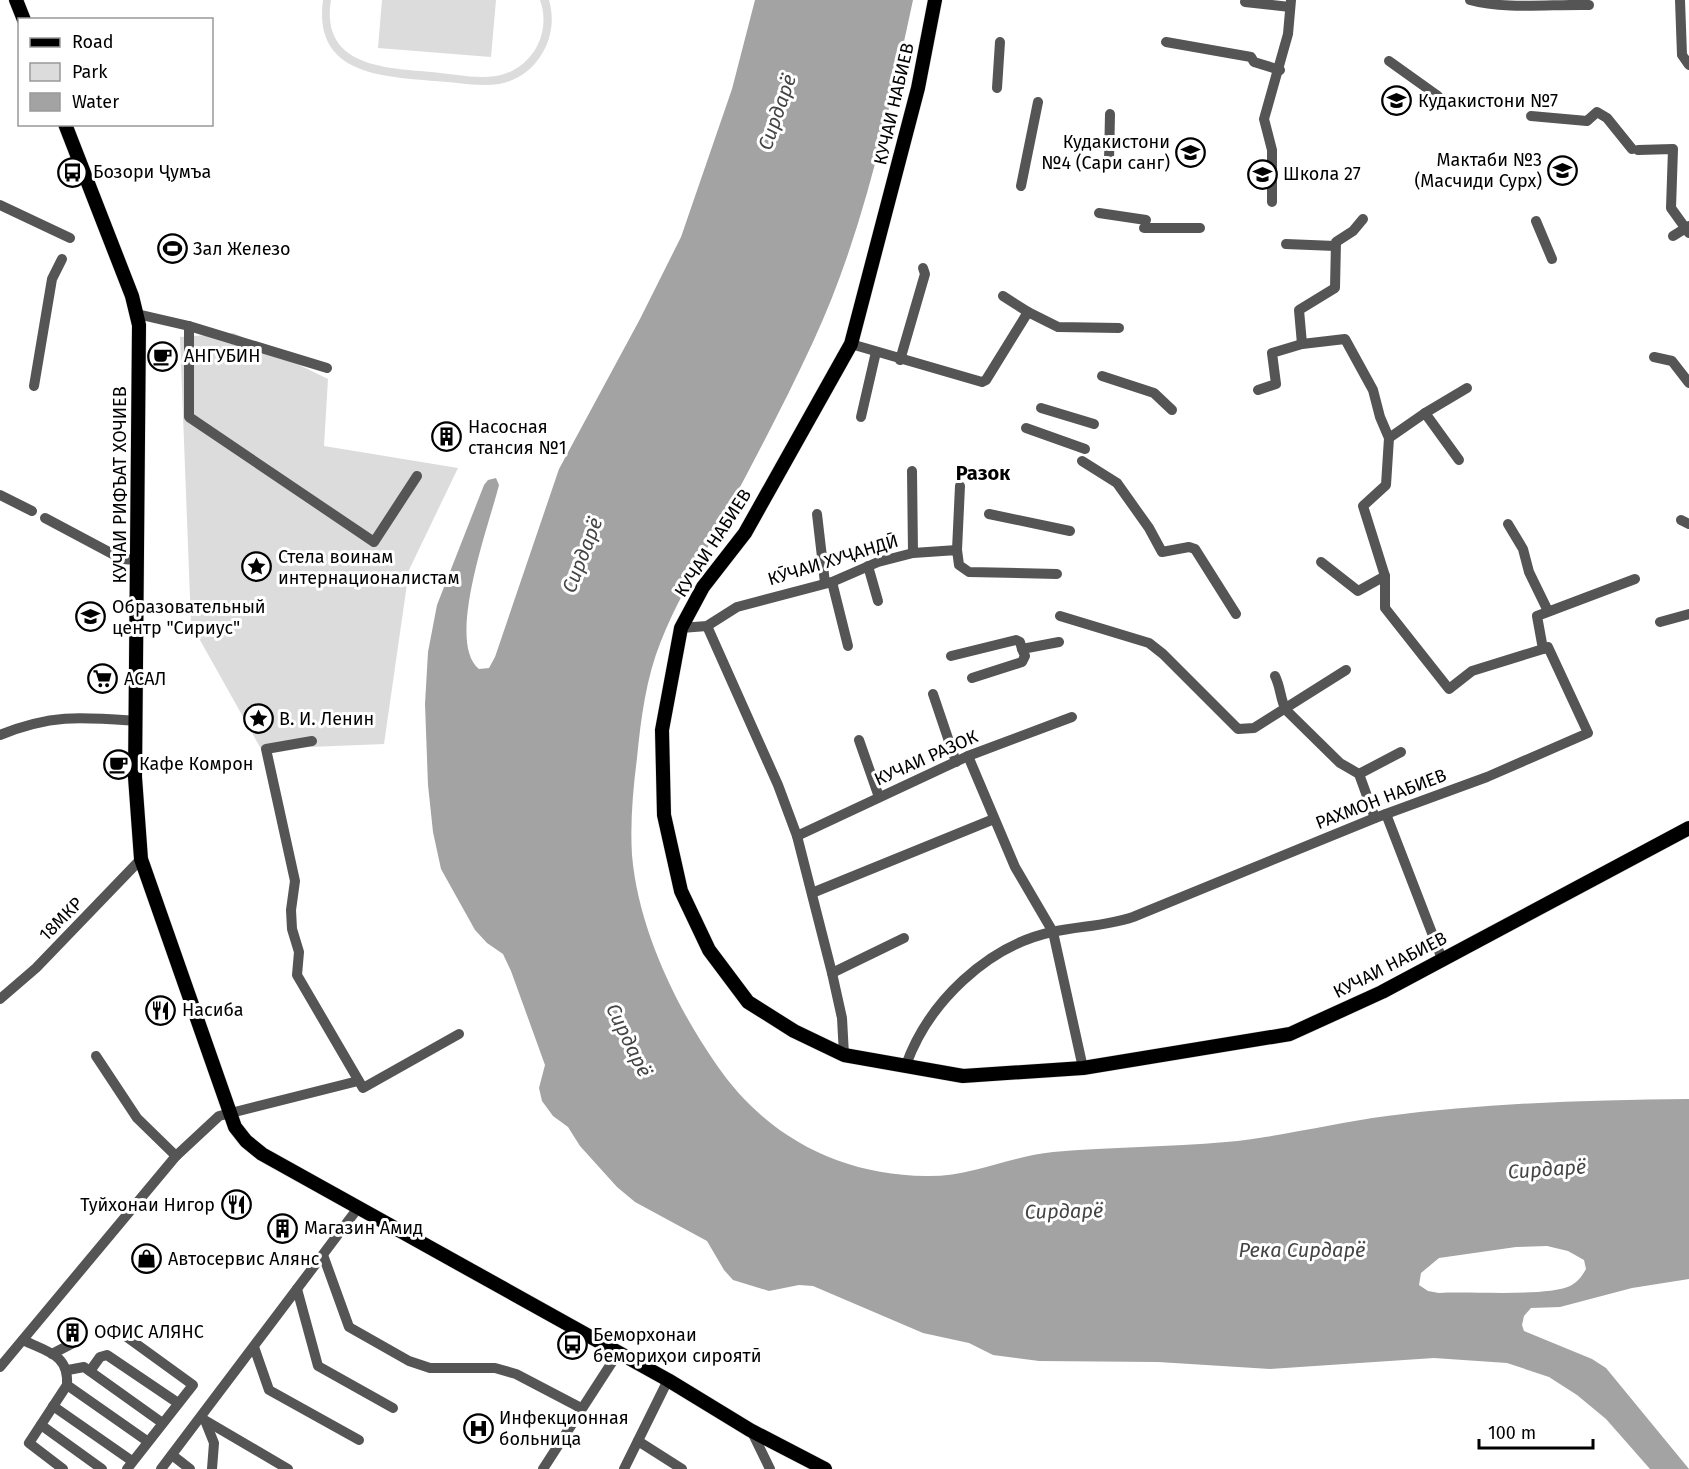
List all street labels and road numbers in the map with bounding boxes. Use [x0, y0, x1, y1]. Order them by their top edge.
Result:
street label: КУЧАИ НАБИЕВ [869, 41, 919, 167]
street label: КУЧАИ РИФЪАТ ХОЧИЕВ [109, 386, 131, 584]
street label: КУЧАИ НАБИЕВ [670, 485, 756, 601]
street label: КӮЧАИ ХУҶАНДӢ [765, 530, 901, 590]
street label: КУЧАИ РАЗОК [871, 725, 981, 791]
street label: РАХМОН НАБИЕВ [1312, 764, 1450, 834]
street label: 18МКР [35, 893, 87, 945]
street label: КУЧАИ НАБИЕВ [1330, 927, 1451, 1003]

